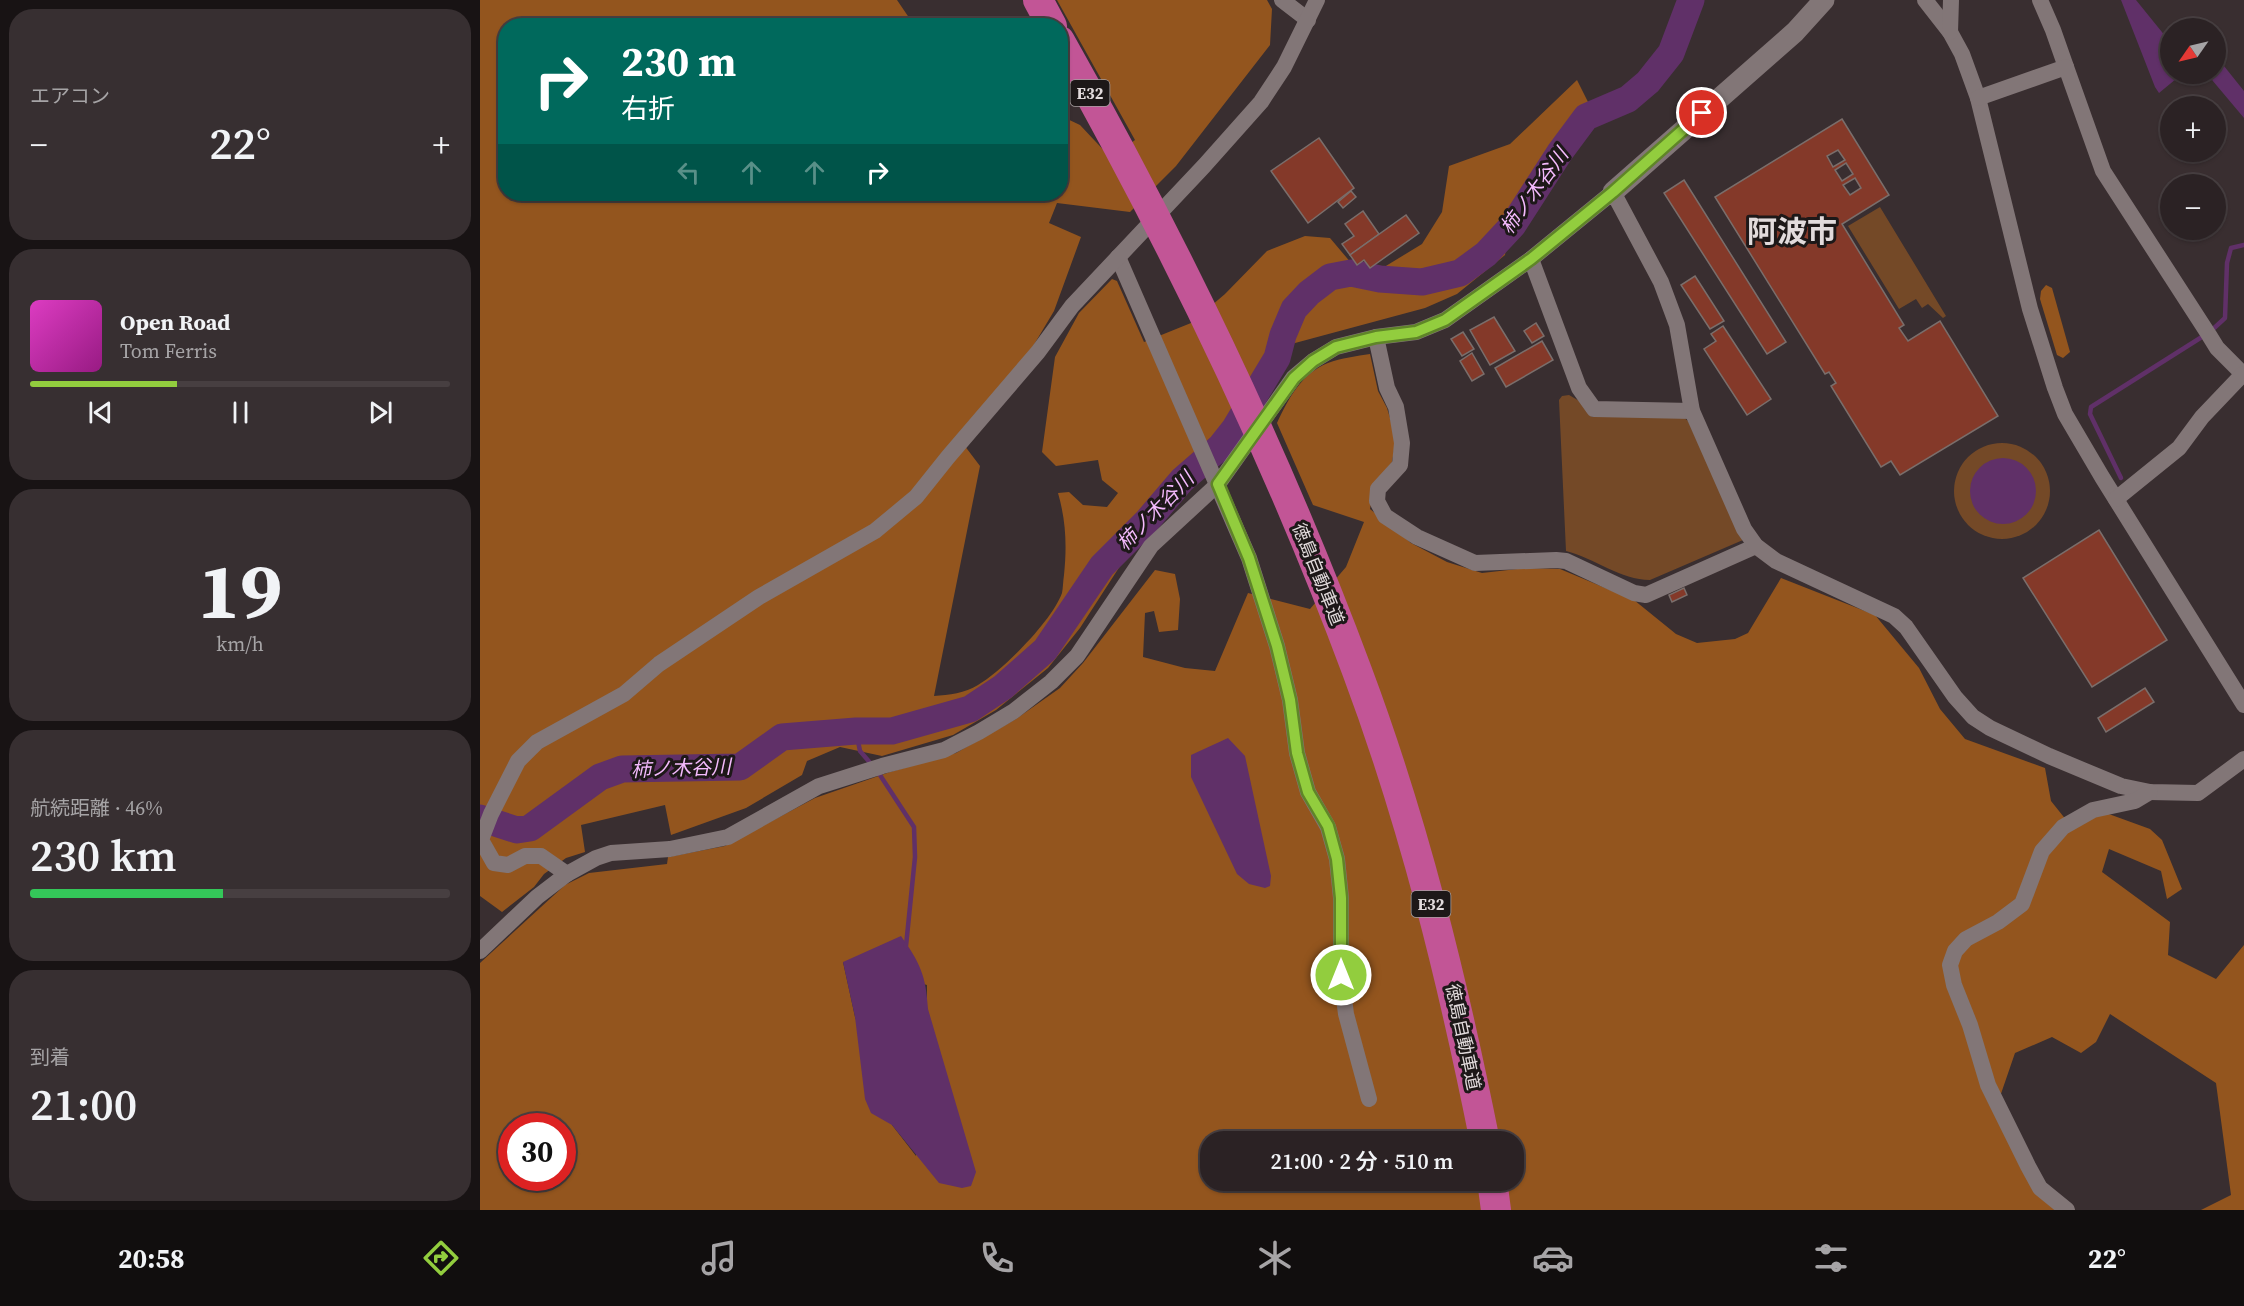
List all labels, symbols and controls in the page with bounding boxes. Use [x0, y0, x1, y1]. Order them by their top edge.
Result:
north arrow [2160, 18, 2226, 84]
map controls [2160, 18, 2226, 240]
text: 230 m [621, 32, 736, 90]
icon: right [522, 42, 600, 120]
road number: E32 [1070, 80, 1110, 106]
text: エアコン [30, 82, 110, 110]
pin [1676, 87, 1727, 138]
text: 右折 [621, 90, 675, 127]
icon: arrive [1685, 96, 1718, 129]
button: + [2160, 96, 2226, 162]
text: 22° [209, 112, 271, 174]
text: − [30, 122, 48, 167]
text: + [433, 122, 450, 167]
water label: 柿ノ木谷川 [1493, 141, 1576, 240]
icon: left [672, 156, 705, 189]
icon: ahead [735, 156, 768, 189]
icon: ahead [798, 156, 831, 189]
icon: right [861, 156, 894, 189]
button: − [2160, 174, 2226, 240]
district label: 阿波市 [1747, 211, 1837, 252]
text: Open Road [120, 307, 230, 337]
text: Tom Ferris [120, 337, 217, 365]
icon: previous [84, 396, 117, 429]
icon: pause [224, 396, 257, 429]
icon: next [364, 396, 397, 429]
water label: 柿ノ木谷川 [1110, 464, 1201, 557]
street label: 徳島自動車道 [1287, 519, 1350, 629]
text: 19 [198, 537, 282, 644]
text: km/h [216, 630, 264, 658]
water label: 柿ノ木谷川 [631, 752, 733, 784]
text: 航続距離 · 46% [30, 794, 163, 822]
text: 230 km [30, 824, 177, 886]
road number: E32 [1412, 891, 1450, 917]
position arrow [1309, 943, 1373, 1007]
street label: 徳島自動車道 [1440, 981, 1487, 1092]
text: 到着 [30, 1043, 70, 1071]
text: 21:00 [30, 1073, 137, 1135]
speed limit sign: 30 [498, 1113, 576, 1191]
text: 21:00 · 2 分 · 510 m [1271, 1146, 1453, 1176]
icon: directions [420, 1237, 462, 1279]
icon: music [698, 1237, 740, 1279]
icon: phone [976, 1237, 1018, 1279]
icon: climate [1254, 1237, 1296, 1279]
icon: car [1532, 1237, 1574, 1279]
icon: filters [1810, 1237, 1852, 1279]
text: 20:58 [118, 1240, 185, 1277]
text: 22° [2088, 1240, 2126, 1277]

